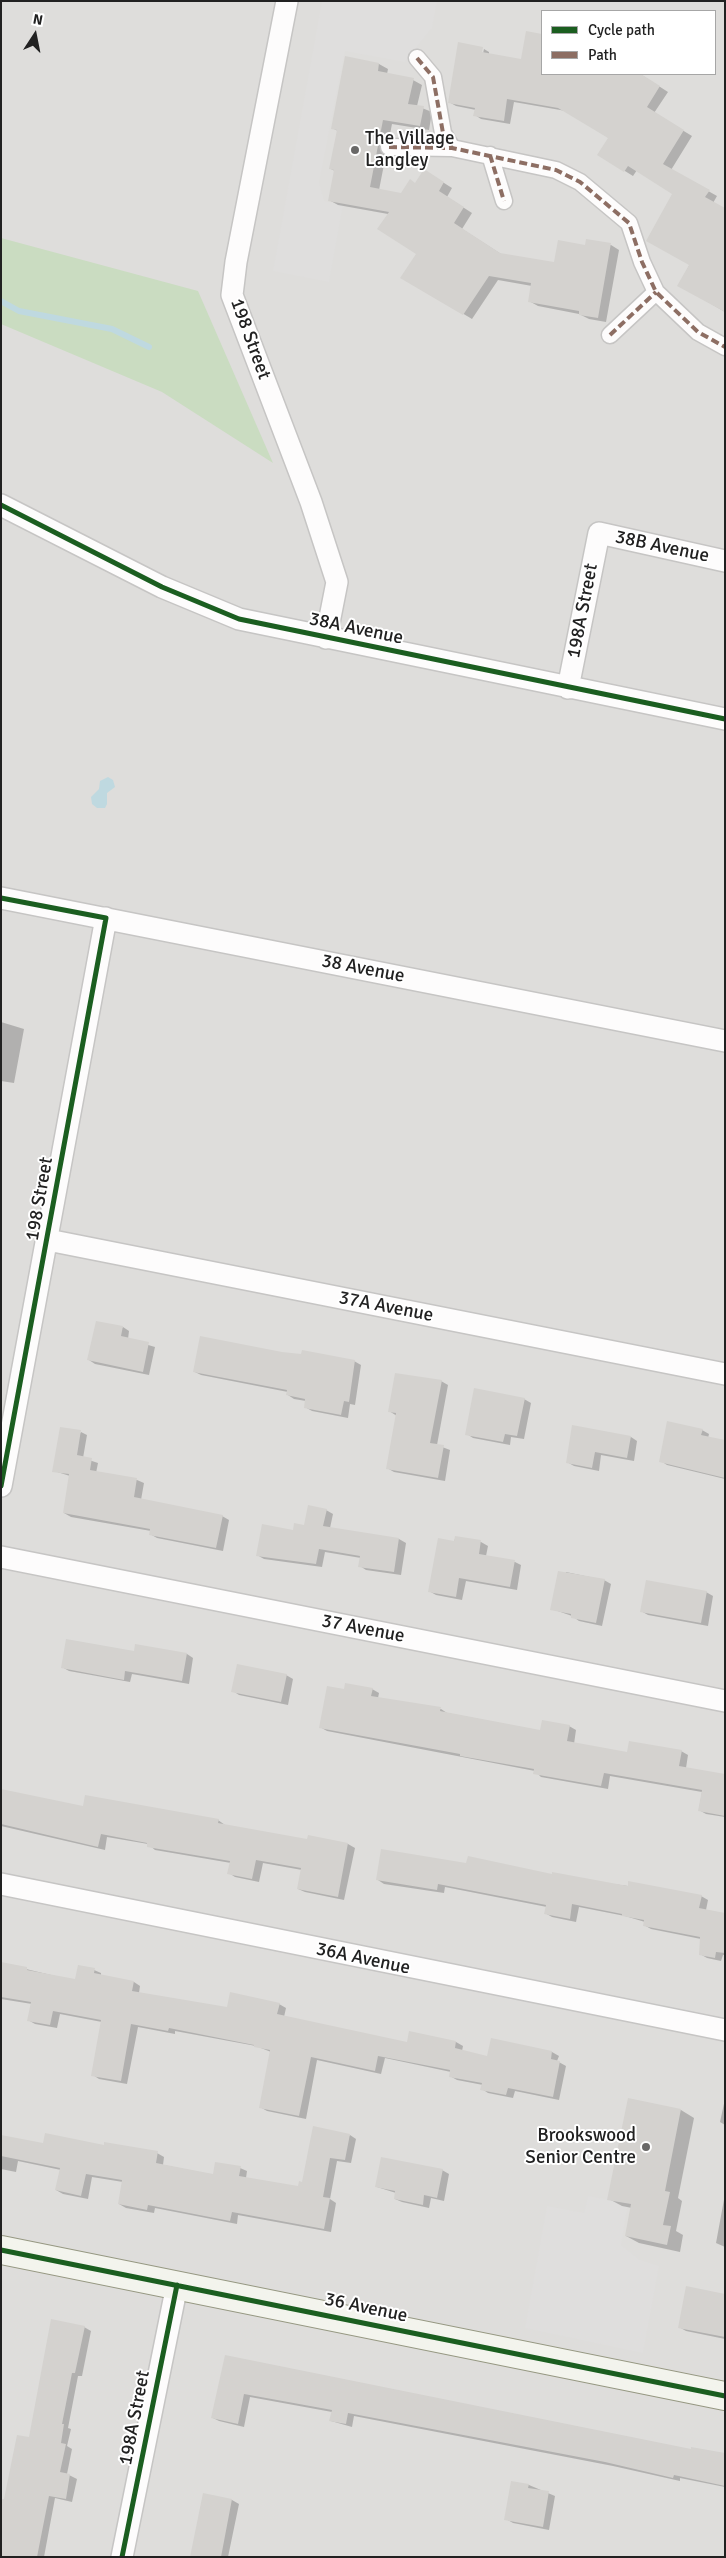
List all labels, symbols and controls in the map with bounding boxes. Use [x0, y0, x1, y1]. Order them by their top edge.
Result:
north arrow [10, 10, 60, 60]
legend [541, 10, 716, 75]
text: N [32, 11, 44, 29]
text: Cycle path [588, 21, 655, 39]
text: Path [588, 46, 617, 64]
place label: The Village Langley [365, 128, 455, 172]
marker: The Village Langley [349, 144, 361, 156]
street label: 198 Street [225, 295, 275, 383]
street label: 38B Avenue [613, 526, 711, 568]
street label: 198A Street [563, 562, 603, 660]
street label: 38A Avenue [307, 608, 405, 650]
street label: 38 Avenue [320, 950, 406, 988]
street label: 198 Street [21, 1155, 59, 1243]
street label: 37A Avenue [337, 1287, 435, 1327]
street label: 37 Avenue [320, 1610, 406, 1648]
street label: 36A Avenue [314, 1938, 412, 1980]
place label: Brookswood Senior Centre [525, 2125, 636, 2169]
marker: Brookswood Senior Centre [640, 2141, 652, 2153]
street label: 36 Avenue [322, 2288, 410, 2328]
street label: 198A Street [115, 2369, 155, 2467]

